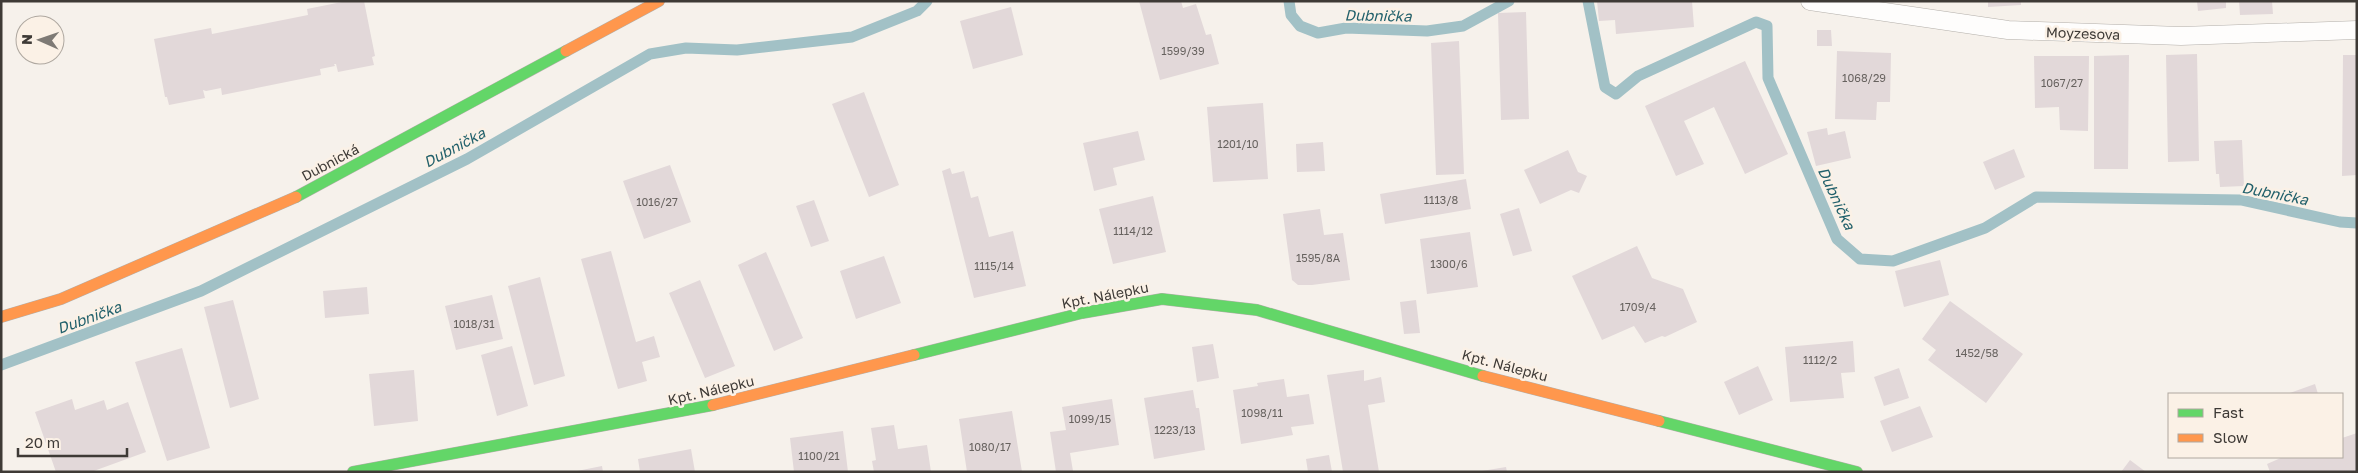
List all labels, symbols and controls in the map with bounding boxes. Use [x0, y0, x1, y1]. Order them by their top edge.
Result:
water label: Dubnička [1344, 5, 1412, 25]
north arrow [15, 15, 65, 65]
street label: Moyzesova [2046, 23, 2120, 43]
text: N [18, 34, 35, 45]
house number: 1599/39 [1161, 44, 1205, 57]
house number: 1068/29 [1842, 71, 1886, 84]
house number: 1067/27 [2041, 76, 2083, 89]
water label: Dubnička [420, 123, 488, 171]
house number: 1201/10 [1217, 137, 1259, 150]
street label: Dubnická [298, 140, 362, 184]
water label: Dubnička [1815, 164, 1860, 233]
water label: Dubnička [2240, 178, 2310, 208]
house number: 1113/8 [1424, 193, 1459, 206]
house number: 1016/27 [636, 195, 678, 208]
house number: 1114/12 [1113, 224, 1153, 237]
house number: 1595/8A [1296, 251, 1341, 264]
house number: 1300/6 [1430, 257, 1468, 270]
house number: 1115/14 [974, 259, 1014, 272]
street label: Kpt. Nálepku [1060, 278, 1150, 312]
water label: Dubnička [54, 297, 124, 337]
house number: 1709/4 [1620, 300, 1657, 313]
house number: 1018/31 [453, 317, 495, 330]
street label: Kpt. Nálepku [1460, 345, 1550, 385]
house number: 1452/58 [1955, 346, 1999, 359]
house number: 1112/2 [1803, 353, 1837, 366]
street label: Kpt. Nálepku [666, 372, 756, 408]
legend [2168, 393, 2343, 458]
text: Fast [2213, 403, 2244, 421]
house number: 1098/11 [1241, 406, 1283, 419]
house number: 1099/15 [1069, 412, 1111, 425]
house number: 1223/13 [1154, 423, 1196, 436]
scale bar [18, 426, 126, 458]
text: Slow [2213, 428, 2248, 446]
text: 20 m [25, 433, 60, 451]
house number: 1080/17 [969, 440, 1011, 453]
house number: 1100/21 [798, 449, 840, 462]

